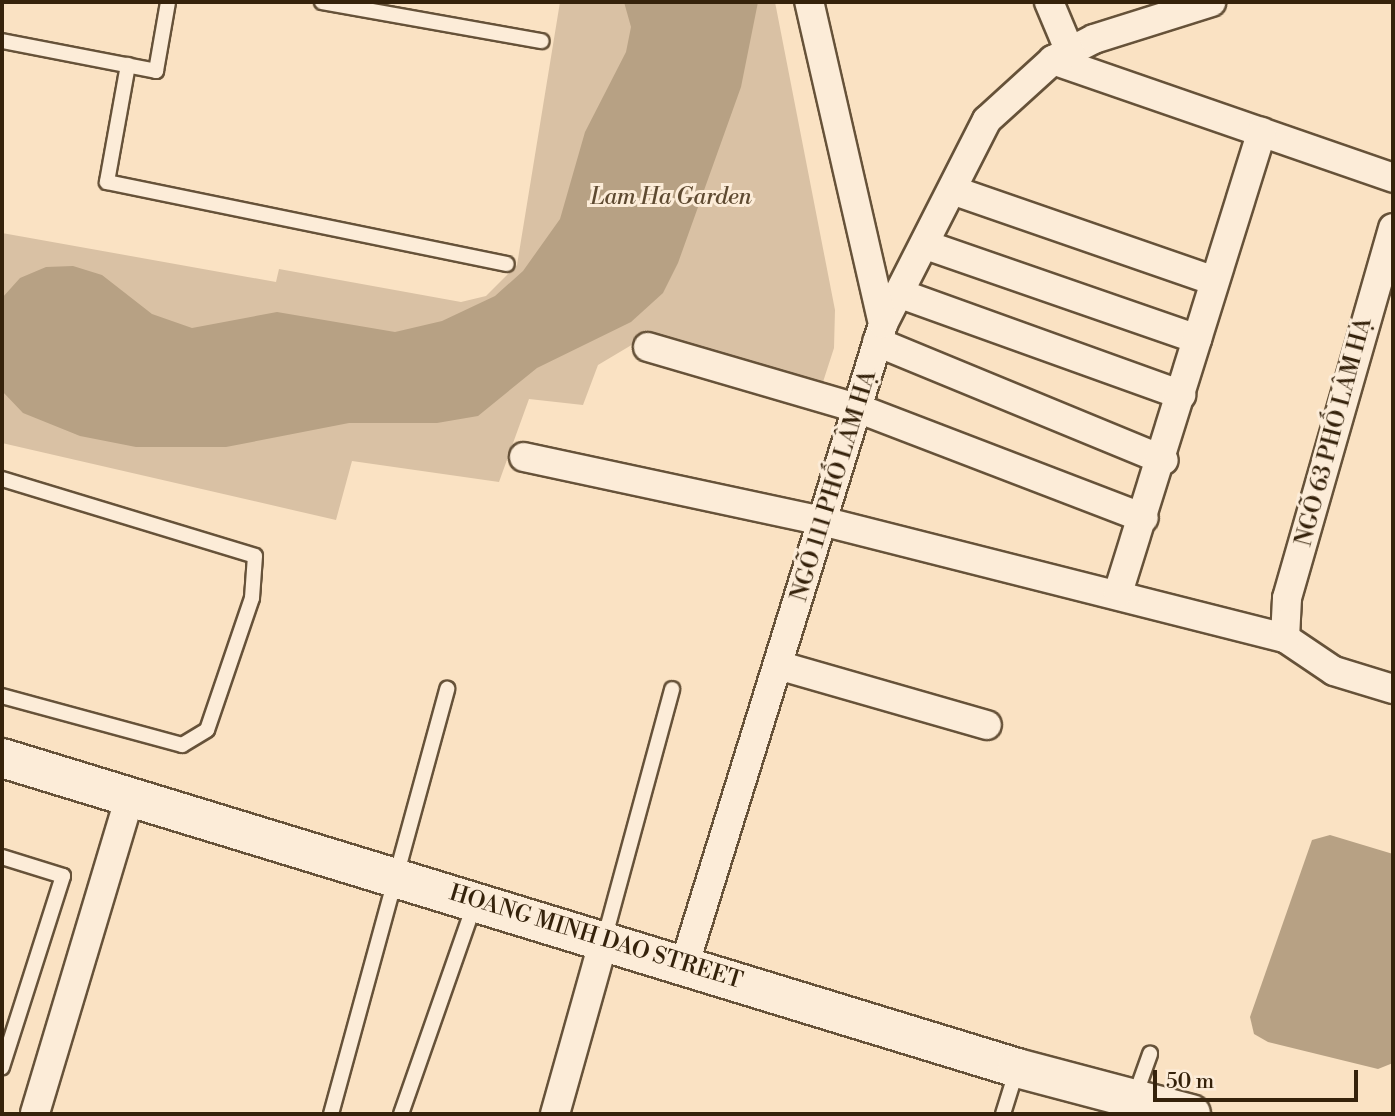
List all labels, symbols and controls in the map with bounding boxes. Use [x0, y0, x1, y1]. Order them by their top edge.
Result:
park label: Lam Ha Garden [590, 183, 752, 211]
street label: NGÕ 63 PHỐ LÂM HẠ [1290, 315, 1378, 549]
street label: NGÕ 111 PHỐ LÂM HẠ [786, 367, 882, 605]
street label: HOANG MINH DAO STREET [446, 879, 746, 995]
scale bar [1157, 1056, 1362, 1100]
text: 50 m [1166, 1069, 1214, 1095]

